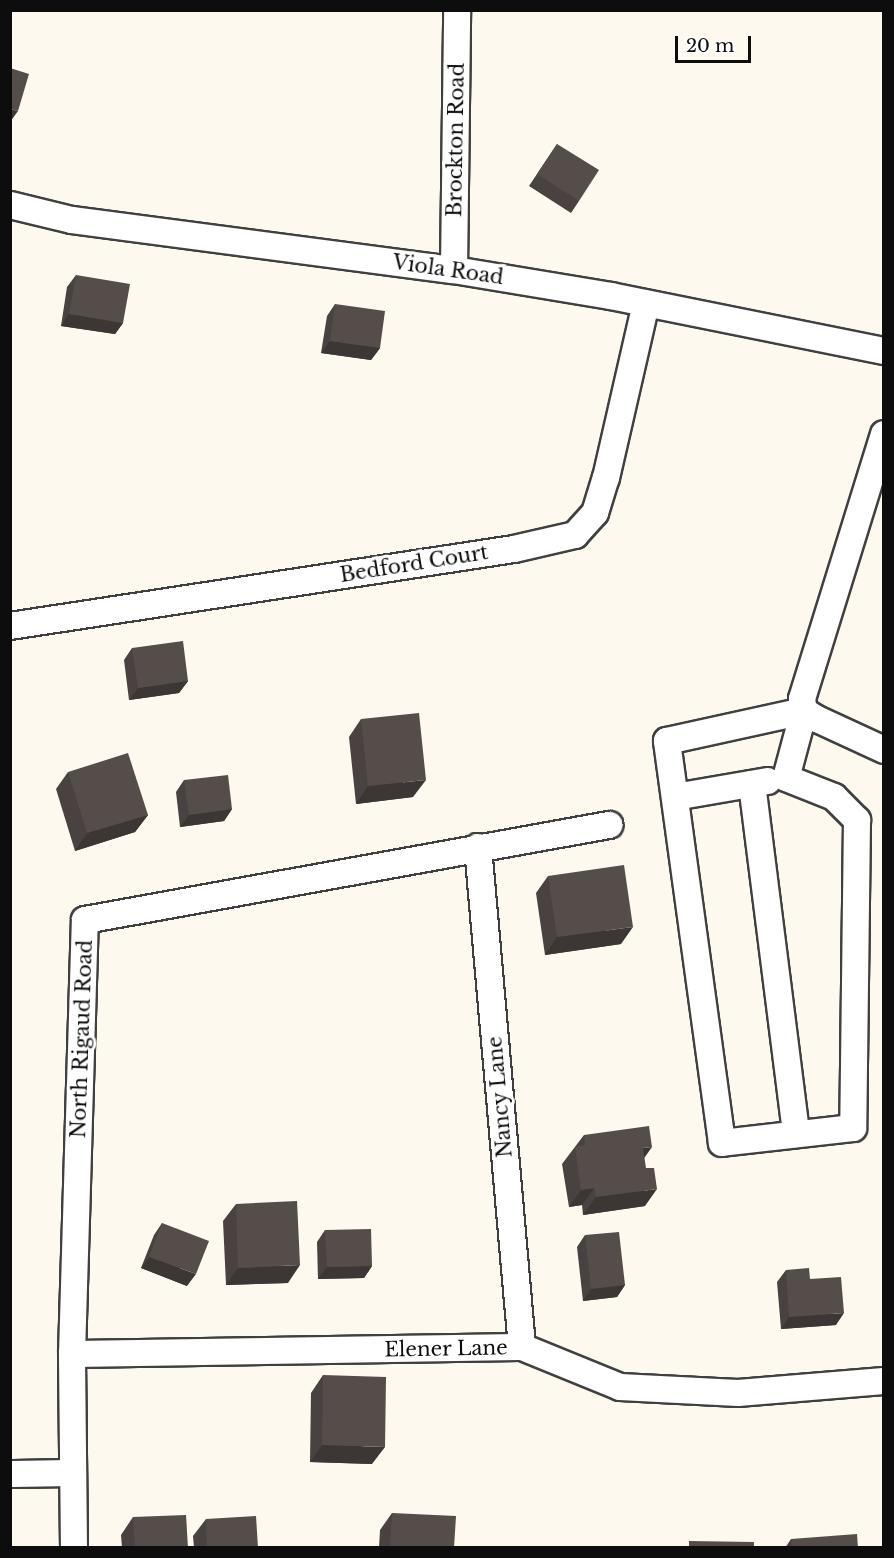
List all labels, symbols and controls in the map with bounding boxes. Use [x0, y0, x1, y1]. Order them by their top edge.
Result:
scale bar [678, 24, 754, 62]
text: 20 m [686, 35, 734, 57]
street label: Brockton Road [443, 63, 469, 217]
street label: Viola Road [391, 250, 505, 290]
street label: Bedford Court [338, 540, 490, 588]
street label: North Rigaud Road [67, 939, 97, 1139]
street label: Nancy Lane [483, 1035, 517, 1159]
street label: Elener Lane [384, 1336, 508, 1362]

